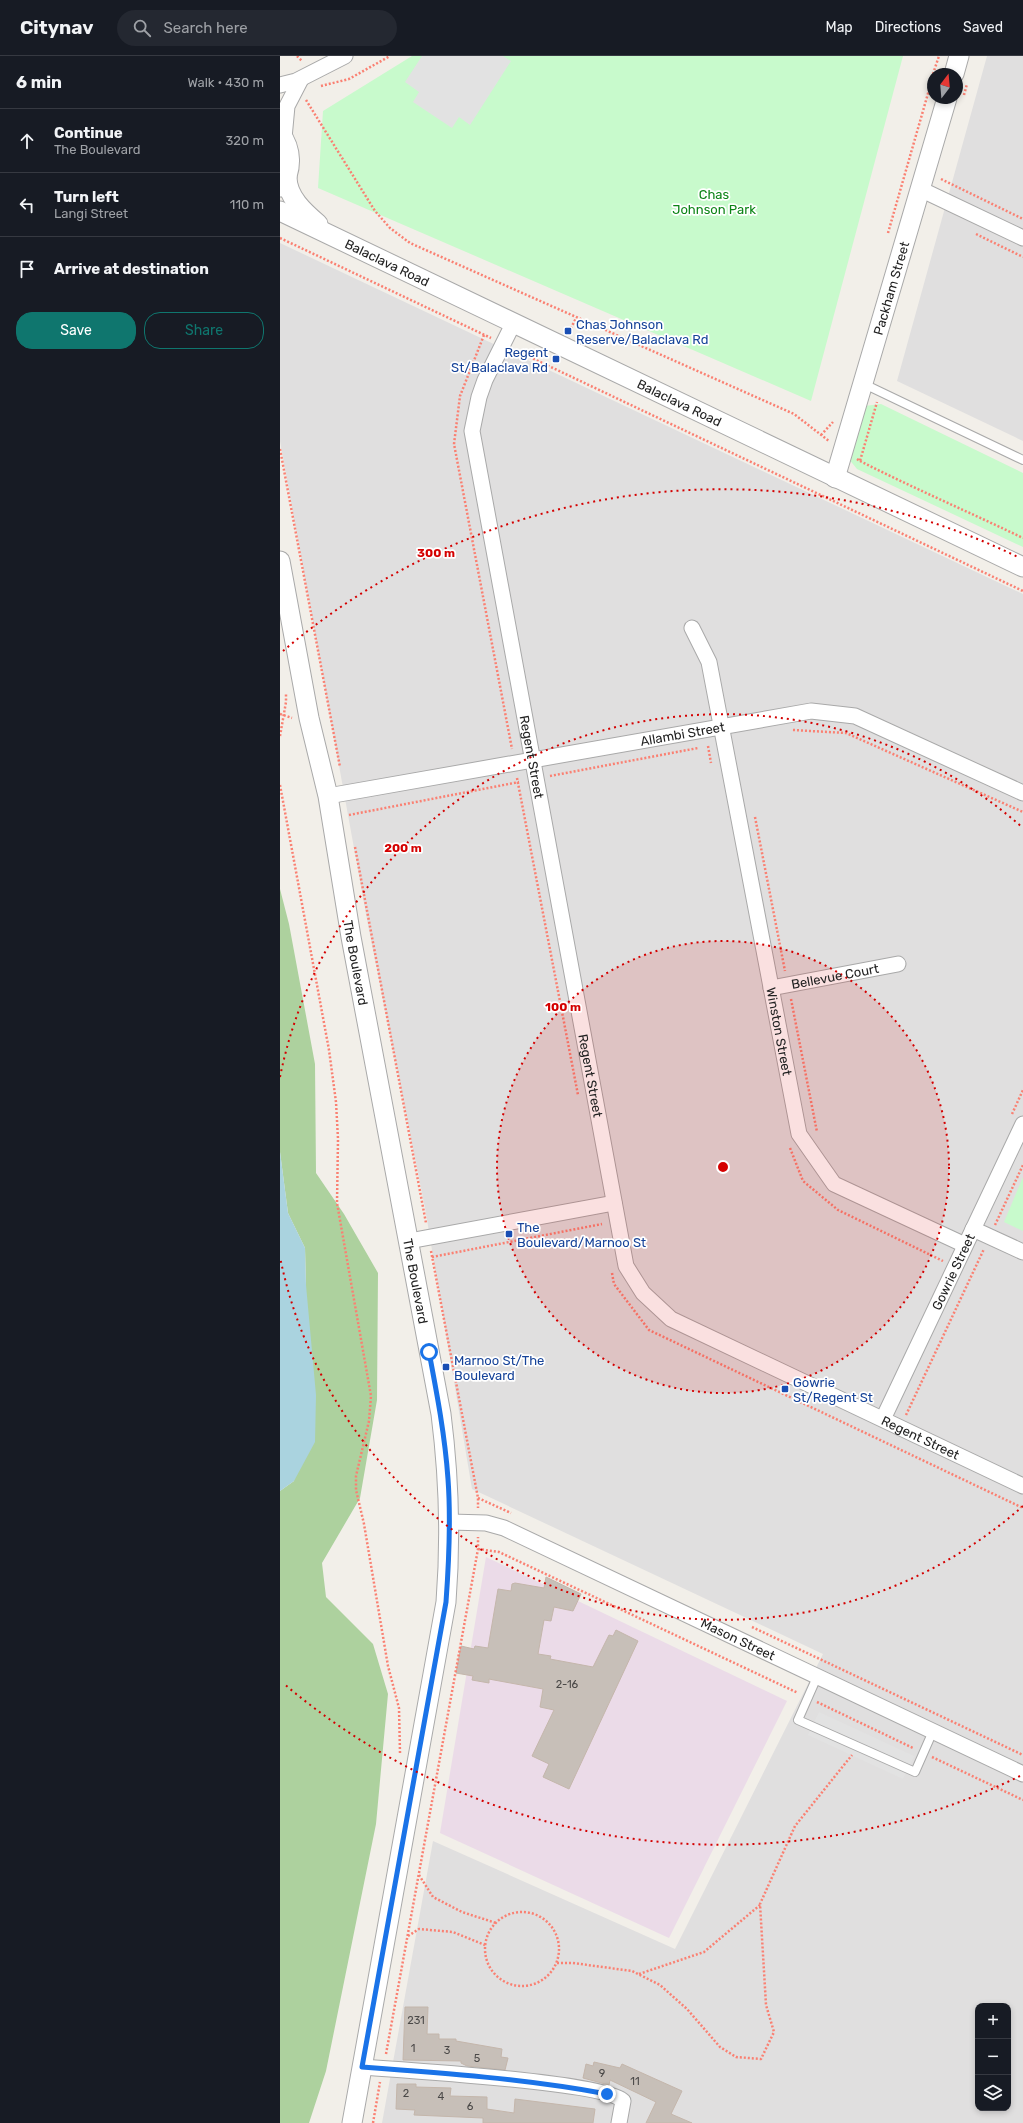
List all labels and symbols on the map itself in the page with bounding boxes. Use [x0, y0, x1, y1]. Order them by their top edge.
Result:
north arrow [927, 68, 963, 104]
park label: Chas Johnson Park [672, 187, 756, 217]
street label: Balaclava Road [342, 236, 432, 289]
street label: Packham Street [871, 240, 912, 337]
place label: Chas Johnson Reserve/Balaclava Rd [576, 317, 709, 347]
marker: Chas Johnson Reserve/Balaclava Rd [563, 326, 573, 336]
place label: Regent St/Balaclava Rd [451, 345, 548, 375]
marker: Regent St/Balaclava Rd [551, 354, 561, 364]
street label: Balaclava Road [635, 376, 724, 429]
text: 300 m [417, 546, 455, 560]
street label: Regent Street [517, 714, 547, 800]
street label: Allambi Street [639, 719, 726, 749]
text: 200 m [384, 841, 422, 855]
street label: The Boulevard [340, 919, 371, 1007]
street label: Bellevue Court [790, 961, 880, 992]
street label: Winston Street [763, 986, 795, 1077]
text: 100 m [545, 1000, 581, 1014]
street label: Regent Street [575, 1033, 605, 1119]
centre of rings [716, 1160, 730, 1174]
place label: The Boulevard/Marnoo St [517, 1220, 646, 1250]
marker: The Boulevard/Marnoo St [504, 1229, 514, 1239]
street label: Gowrie Street [929, 1231, 978, 1313]
street label: The Boulevard [400, 1237, 431, 1325]
route start [420, 1343, 438, 1361]
place label: Marnoo St/The Boulevard [454, 1353, 544, 1383]
marker: Marnoo St/The Boulevard [441, 1362, 451, 1372]
place label: Gowrie St/Regent St [793, 1375, 873, 1406]
marker: Gowrie St/Regent St [780, 1384, 790, 1394]
street label: Regent Street [879, 1413, 962, 1463]
street label: Mason Street [699, 1616, 778, 1663]
house number: 2-16 [556, 1678, 579, 1691]
house number: 231 [407, 2014, 425, 2027]
house number: 1 [411, 2042, 415, 2055]
house number: 3 [444, 2044, 451, 2057]
house number: 5 [474, 2052, 481, 2065]
house number: 9 [599, 2067, 605, 2080]
house number: 11 [630, 2075, 640, 2088]
route end [598, 2085, 616, 2103]
house number: 2 [403, 2087, 409, 2100]
house number: 4 [438, 2090, 445, 2103]
house number: 6 [467, 2100, 474, 2113]

